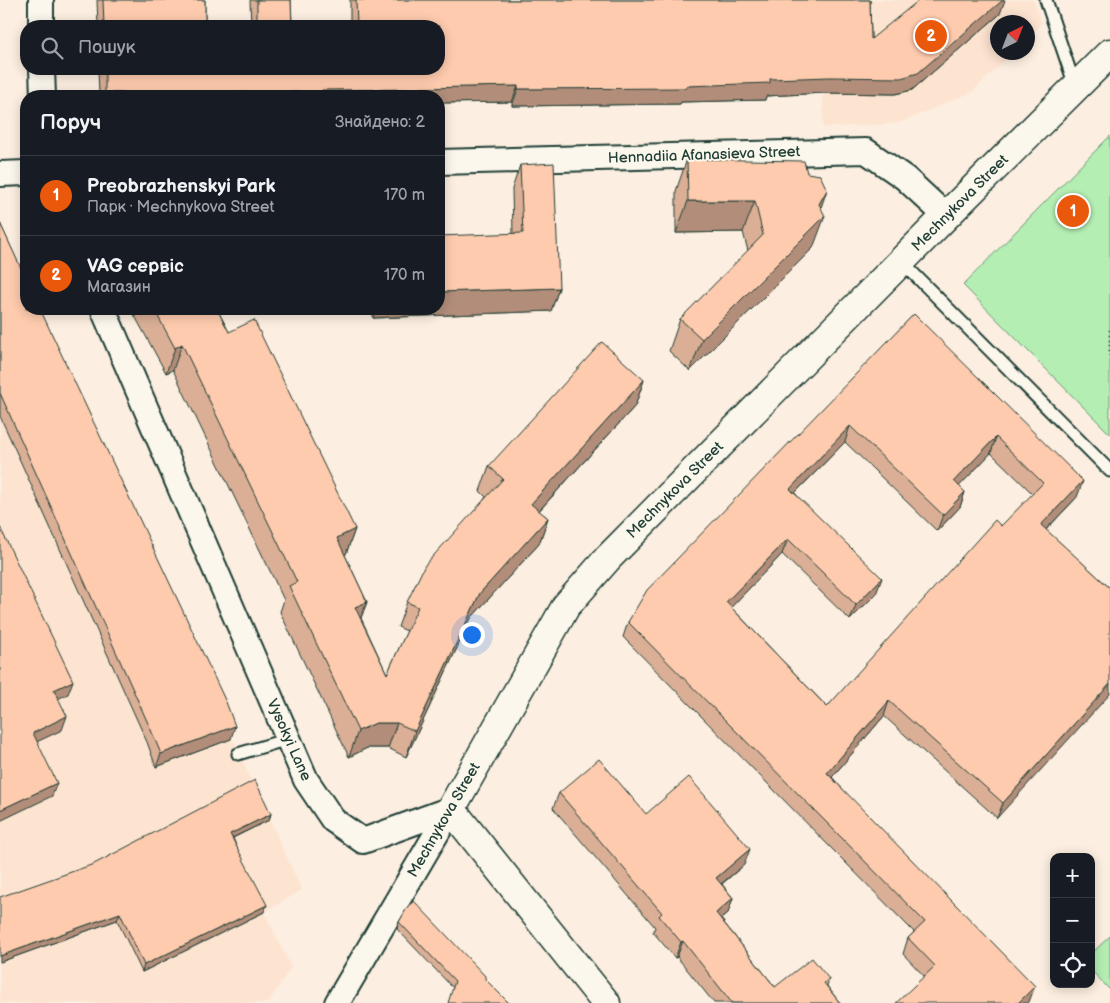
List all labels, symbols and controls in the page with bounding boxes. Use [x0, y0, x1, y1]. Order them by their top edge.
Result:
north arrow [990, 15, 1035, 60]
pin: 2 [915, 17, 947, 55]
search box [20, 20, 445, 75]
icon: search [38, 34, 66, 62]
text: Пошук [78, 36, 136, 59]
text: Поруч [40, 110, 101, 135]
text: Знайдено: 2 [335, 113, 425, 132]
street label: Hennadiia Afanasieva Street [608, 142, 801, 168]
street label: Mechnykova Street [908, 150, 1013, 255]
text: Preobrazhenskyi Park [87, 175, 275, 198]
text: 1 [53, 186, 59, 205]
text: 170 m [384, 186, 425, 205]
pin: 1 [1057, 192, 1089, 230]
text: Парк · Mechnykova Street [87, 198, 274, 217]
text: VAG сервіс [87, 255, 184, 278]
text: 2 [51, 266, 61, 285]
text: 170 m [384, 266, 425, 285]
text: Магазин [87, 278, 151, 297]
street label: Mechnykova Street [623, 437, 728, 542]
your location [459, 622, 485, 648]
street label: Vysokyi Lane [262, 696, 316, 784]
street label: Mechnykova Street [403, 759, 485, 881]
map controls [1050, 853, 1095, 988]
button: + [1050, 853, 1095, 898]
button: − [1050, 898, 1095, 943]
button: locate [1050, 943, 1095, 988]

